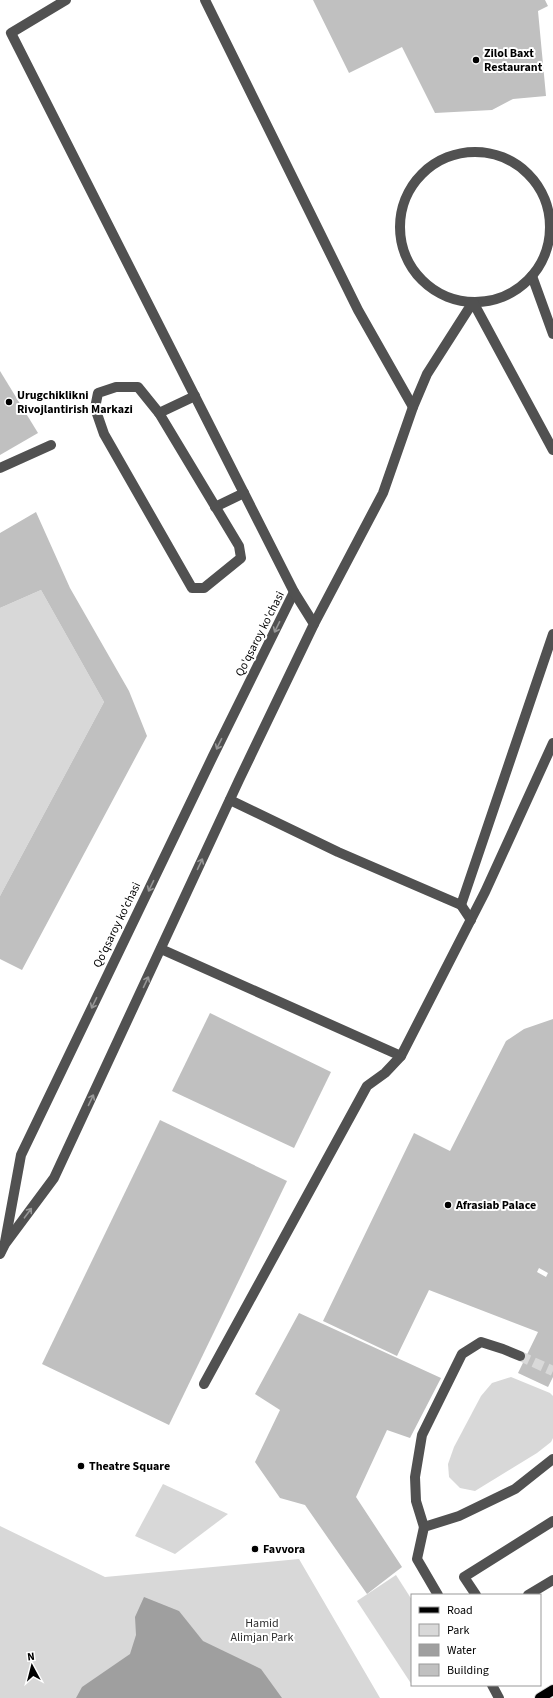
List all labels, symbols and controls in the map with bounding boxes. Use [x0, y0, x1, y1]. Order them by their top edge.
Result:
place label: Zilol Baxt Restaurant [484, 45, 543, 76]
marker: Zilol Baxt Restaurant [471, 55, 481, 65]
place label: Urugchiklikni Rivojlantirish Markazi [17, 387, 133, 418]
marker: Urugchiklikni Rivojlantirish Markazi [4, 397, 14, 407]
street label: Qo'qsaroy ko'chasi [231, 588, 289, 680]
one-way arrow [273, 621, 280, 633]
one-way arrow [215, 738, 222, 750]
one-way arrow [197, 858, 204, 870]
street label: Qo'qsaroy ko'chasi [89, 879, 145, 971]
one-way arrow [146, 880, 154, 892]
one-way arrow [143, 976, 150, 988]
one-way arrow [90, 997, 97, 1009]
one-way arrow [88, 1094, 95, 1106]
place label: Afrasiab Palace [455, 1197, 536, 1214]
marker: Afrasiab Palace [443, 1200, 453, 1210]
one-way arrow [24, 1208, 32, 1219]
place label: Theatre Square [89, 1458, 170, 1475]
marker: Theatre Square [76, 1461, 86, 1471]
place label: Favvora [263, 1541, 305, 1558]
marker: Favvora [250, 1544, 260, 1554]
legend [411, 1594, 541, 1686]
text: Road [447, 1602, 473, 1619]
park label: Hamid Alimjan Park [231, 1615, 293, 1646]
text: Park [447, 1622, 469, 1639]
text: Water [447, 1642, 477, 1659]
north arrow [12, 1646, 52, 1686]
text: N [26, 1649, 35, 1664]
text: Building [447, 1662, 489, 1679]

